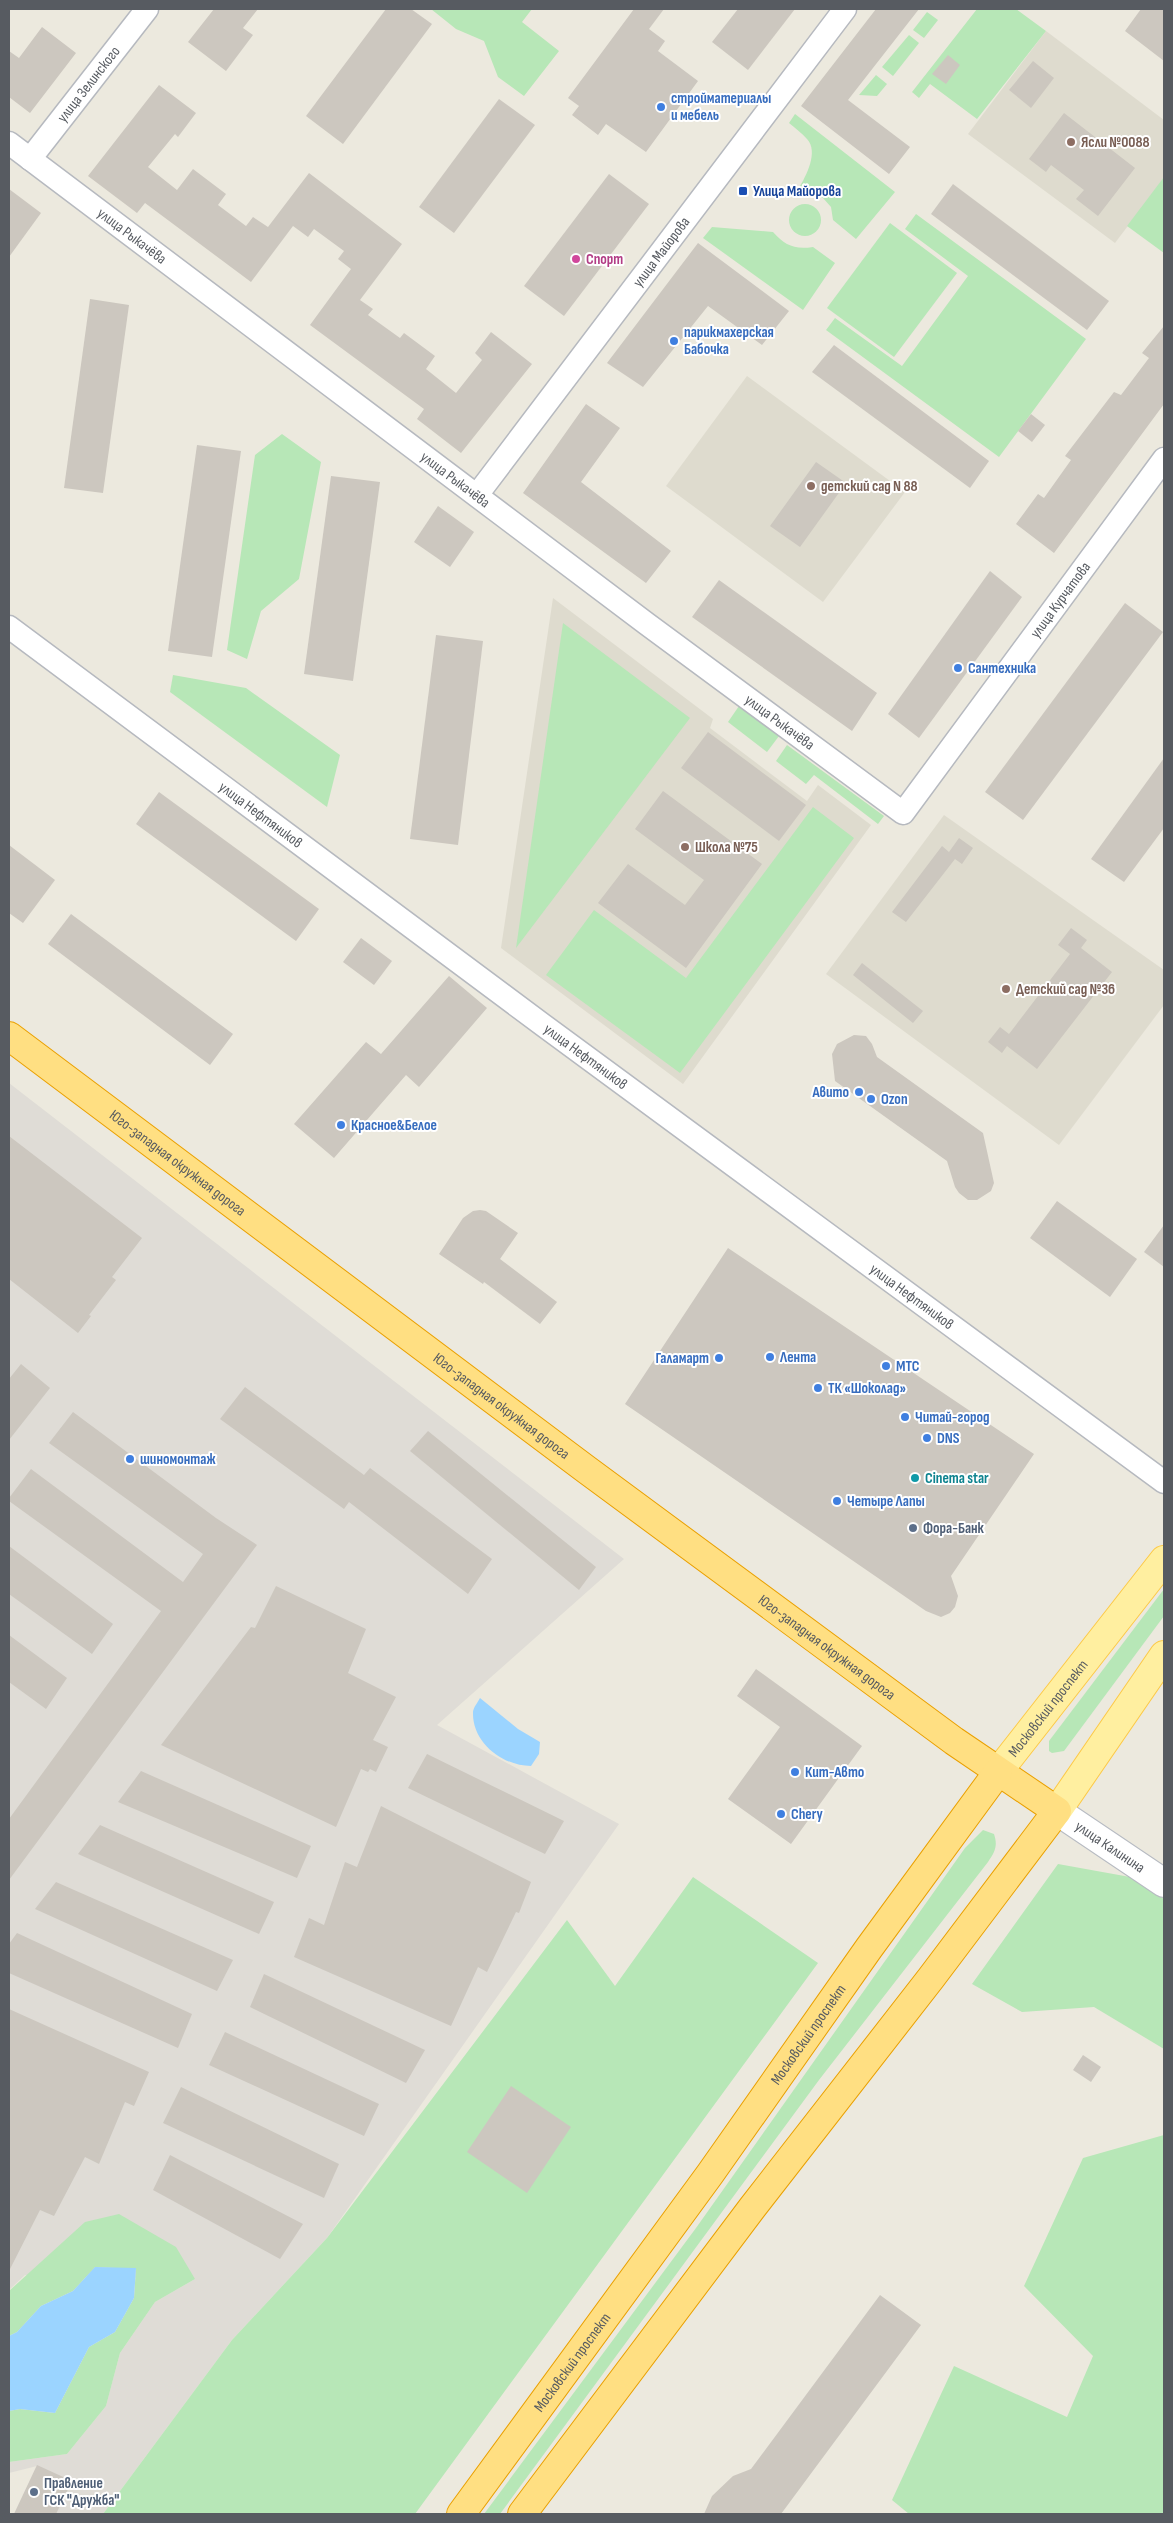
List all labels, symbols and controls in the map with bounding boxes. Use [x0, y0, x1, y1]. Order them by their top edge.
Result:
street label: улица Зелинского [53, 42, 124, 126]
place label: стройматериалы и мебель [671, 89, 771, 125]
marker: стройматериалы и мебель [655, 101, 667, 113]
place label: Ясли №0088 [1081, 133, 1150, 152]
marker: Ясли №0088 [1065, 136, 1077, 148]
place label: Улица Майорова [753, 182, 841, 201]
marker: Улица Майорова [737, 185, 749, 197]
street label: улица Рыкачёва [93, 204, 170, 269]
street label: улица Майорова [629, 213, 694, 291]
place label: Спорт [586, 250, 623, 269]
marker: Спорт [570, 253, 582, 265]
place label: парикмахерская Бабочка [684, 323, 774, 359]
marker: парикмахерская Бабочка [668, 335, 680, 347]
street label: улица Рыкачёва [417, 448, 494, 512]
place label: детский сад N 88 [821, 477, 918, 496]
marker: детский сад N 88 [805, 480, 817, 492]
street label: улица Курчатова [1026, 558, 1095, 642]
place label: Сантехника [968, 659, 1036, 678]
marker: Сантехника [952, 662, 964, 674]
street label: улица Рыкачёва [741, 690, 818, 755]
street label: улица Нефтяников [215, 778, 306, 852]
place label: Школа №75 [695, 838, 758, 857]
marker: Школа №75 [679, 841, 691, 853]
place label: Детский сад №36 [1016, 980, 1115, 999]
marker: Детский сад №36 [1000, 983, 1012, 995]
street label: улица Нефтяников [540, 1020, 631, 1094]
place label: Авито [811, 1083, 849, 1102]
marker: Авито [853, 1086, 865, 1098]
place label: Ozon [881, 1090, 908, 1109]
marker: Ozon [865, 1093, 877, 1105]
street label: Юго-западная окружная дорога [105, 1106, 250, 1221]
place label: Красное&Белое [351, 1116, 437, 1135]
marker: Красное&Белое [335, 1119, 347, 1131]
street label: улица Нефтяников [866, 1260, 957, 1334]
place label: Лента [779, 1348, 816, 1367]
street label: Юго-западная окружная дорога [429, 1349, 573, 1464]
place label: Галамарт [656, 1349, 709, 1368]
marker: Лента [764, 1351, 776, 1363]
marker: Галамарт [713, 1352, 725, 1364]
place label: МТС [896, 1357, 920, 1376]
marker: МТС [880, 1360, 892, 1372]
place label: ТК «Шоколад» [828, 1379, 906, 1398]
marker: ТК «Шоколад» [812, 1382, 824, 1394]
place label: Читай-город [915, 1408, 990, 1427]
marker: Читай-город [899, 1411, 911, 1423]
place label: DNS [937, 1429, 960, 1448]
marker: DNS [921, 1432, 933, 1444]
place label: шиномонтаж [140, 1450, 216, 1469]
marker: шиномонтаж [124, 1453, 136, 1465]
place label: Cinema star [925, 1469, 989, 1488]
marker: Cinema star [909, 1472, 921, 1484]
place label: Четыре Лапы [847, 1492, 925, 1511]
marker: Четыре Лапы [831, 1495, 843, 1507]
place label: Фора-Банк [923, 1519, 985, 1538]
marker: Фора-Банк [907, 1522, 919, 1534]
street label: Юго-западная окружная дорога [754, 1591, 899, 1705]
street label: Московский проспект [1004, 1656, 1092, 1761]
place label: Кит-Авто [805, 1763, 864, 1782]
marker: Кит-Авто [789, 1766, 801, 1778]
place label: Chery [791, 1805, 824, 1824]
marker: Chery [775, 1808, 787, 1820]
street label: улица Калинина [1071, 1817, 1149, 1878]
street label: Московский проспект [767, 1981, 850, 2089]
street label: Московский проспект [530, 2309, 615, 2416]
place label: Правление ГСК "Дружба" [44, 2474, 119, 2510]
marker: Правление ГСК "Дружба" [28, 2486, 40, 2498]

